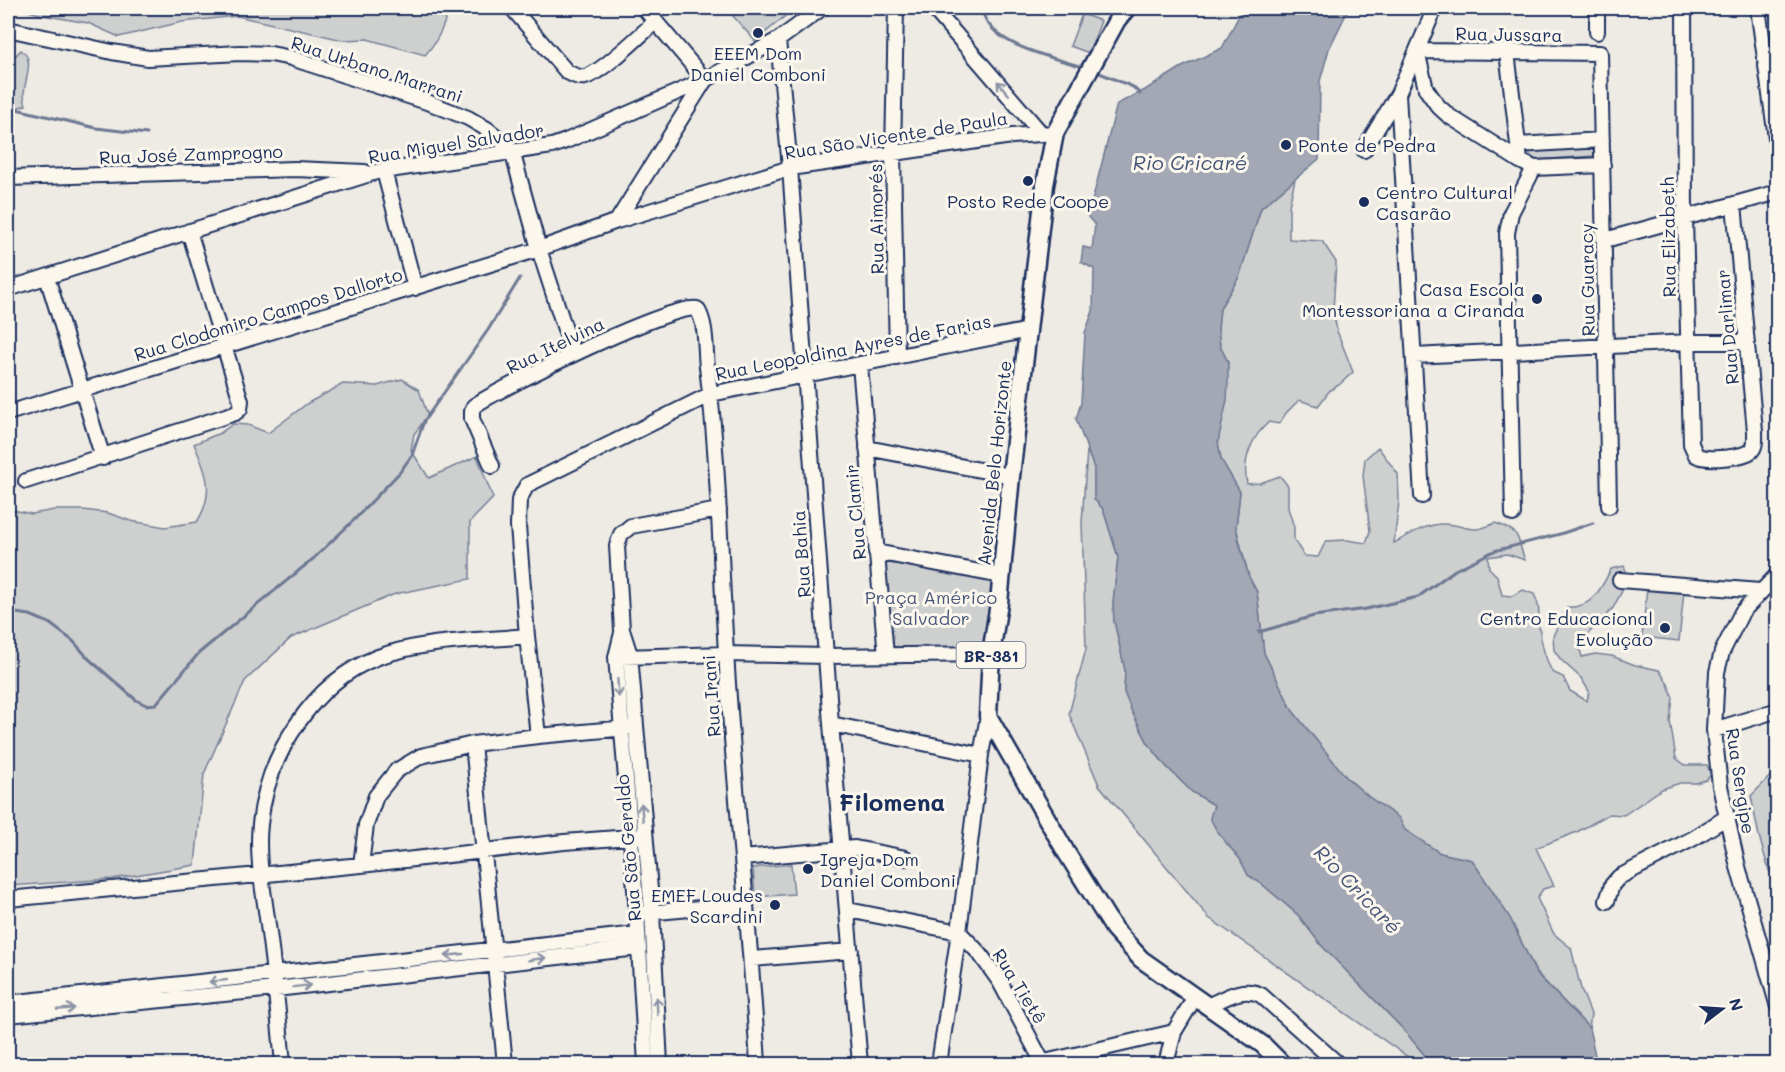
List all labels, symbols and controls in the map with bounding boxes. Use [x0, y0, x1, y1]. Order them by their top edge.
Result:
street label: Rua Jussara [1455, 21, 1563, 47]
marker: EEEM Dom Daniel Comboni [751, 26, 765, 40]
street label: Rua Urbano Marrani [288, 30, 466, 108]
place label: EEEM Dom Daniel Comboni [690, 41, 826, 86]
one-way arrow [996, 81, 1010, 96]
street label: Rua São Vicente de Paula [783, 105, 1009, 165]
street label: Rua Miguel Salvador [366, 117, 546, 169]
place label: Ponte de Pedra [1298, 133, 1437, 157]
marker: Ponte de Pedra [1279, 138, 1293, 152]
street label: Rua José Zamprogno [99, 139, 284, 169]
water label: Rio Cricaré [1133, 149, 1247, 175]
street label: Rua Aimorés [863, 163, 889, 275]
marker: Posto Rede Coope [1021, 174, 1035, 188]
street label: Rua Elizabeth [1655, 176, 1681, 298]
place label: Centro Cultural Casarão [1376, 180, 1513, 225]
place label: Posto Rede Coope [947, 189, 1109, 213]
marker: Centro Cultural Casarão [1357, 195, 1371, 209]
street label: Rua Guaracy [1574, 223, 1600, 337]
street label: Rua Clodomiro Campos Dallorto [131, 262, 405, 366]
street label: Rua Darlimar [1710, 268, 1744, 386]
place label: Casa Escola Montessoriana a Ciranda [1302, 277, 1525, 322]
marker: Casa Escola Montessoriana a Ciranda [1530, 292, 1544, 306]
street label: Rua Leopoldina Ayres de Farias [713, 308, 993, 386]
street label: Rua Itelvina [502, 311, 608, 379]
street label: Avenida Belo Horizonte [971, 359, 1017, 567]
street label: Rua Clamir [839, 463, 871, 561]
street label: Rua Bahia [786, 509, 816, 599]
park label: Praça Américo Salvador [865, 585, 998, 630]
place label: Centro Educacional Evolução [1480, 606, 1653, 651]
marker: Centro Educacional Evolução [1658, 621, 1672, 635]
road number: BR-381 [956, 642, 1026, 668]
street label: Rua Irani [696, 654, 726, 738]
one-way arrow [613, 678, 624, 698]
street label: Rua Sergipe [1721, 726, 1761, 836]
street label: Rua São Geraldo [610, 773, 646, 923]
district label: Filomena [839, 786, 945, 817]
one-way arrow [636, 802, 647, 822]
water label: Rio Cricaré [1309, 839, 1407, 939]
place label: Igreja Dom Daniel Comboni [820, 847, 956, 892]
marker: Igreja Dom Daniel Comboni [801, 862, 815, 876]
place label: EMEF Loudes Scardini [651, 883, 763, 928]
marker: EMEF Loudes Scardini [768, 898, 782, 912]
street label: Rua Tietê [988, 944, 1052, 1028]
one-way arrow [444, 950, 464, 961]
one-way arrow [527, 953, 546, 964]
one-way arrow [209, 976, 229, 987]
north arrow [1692, 979, 1752, 1039]
one-way arrow [291, 981, 311, 992]
text: N [1725, 996, 1749, 1013]
one-way arrow [652, 997, 663, 1017]
one-way arrow [55, 1003, 75, 1014]

